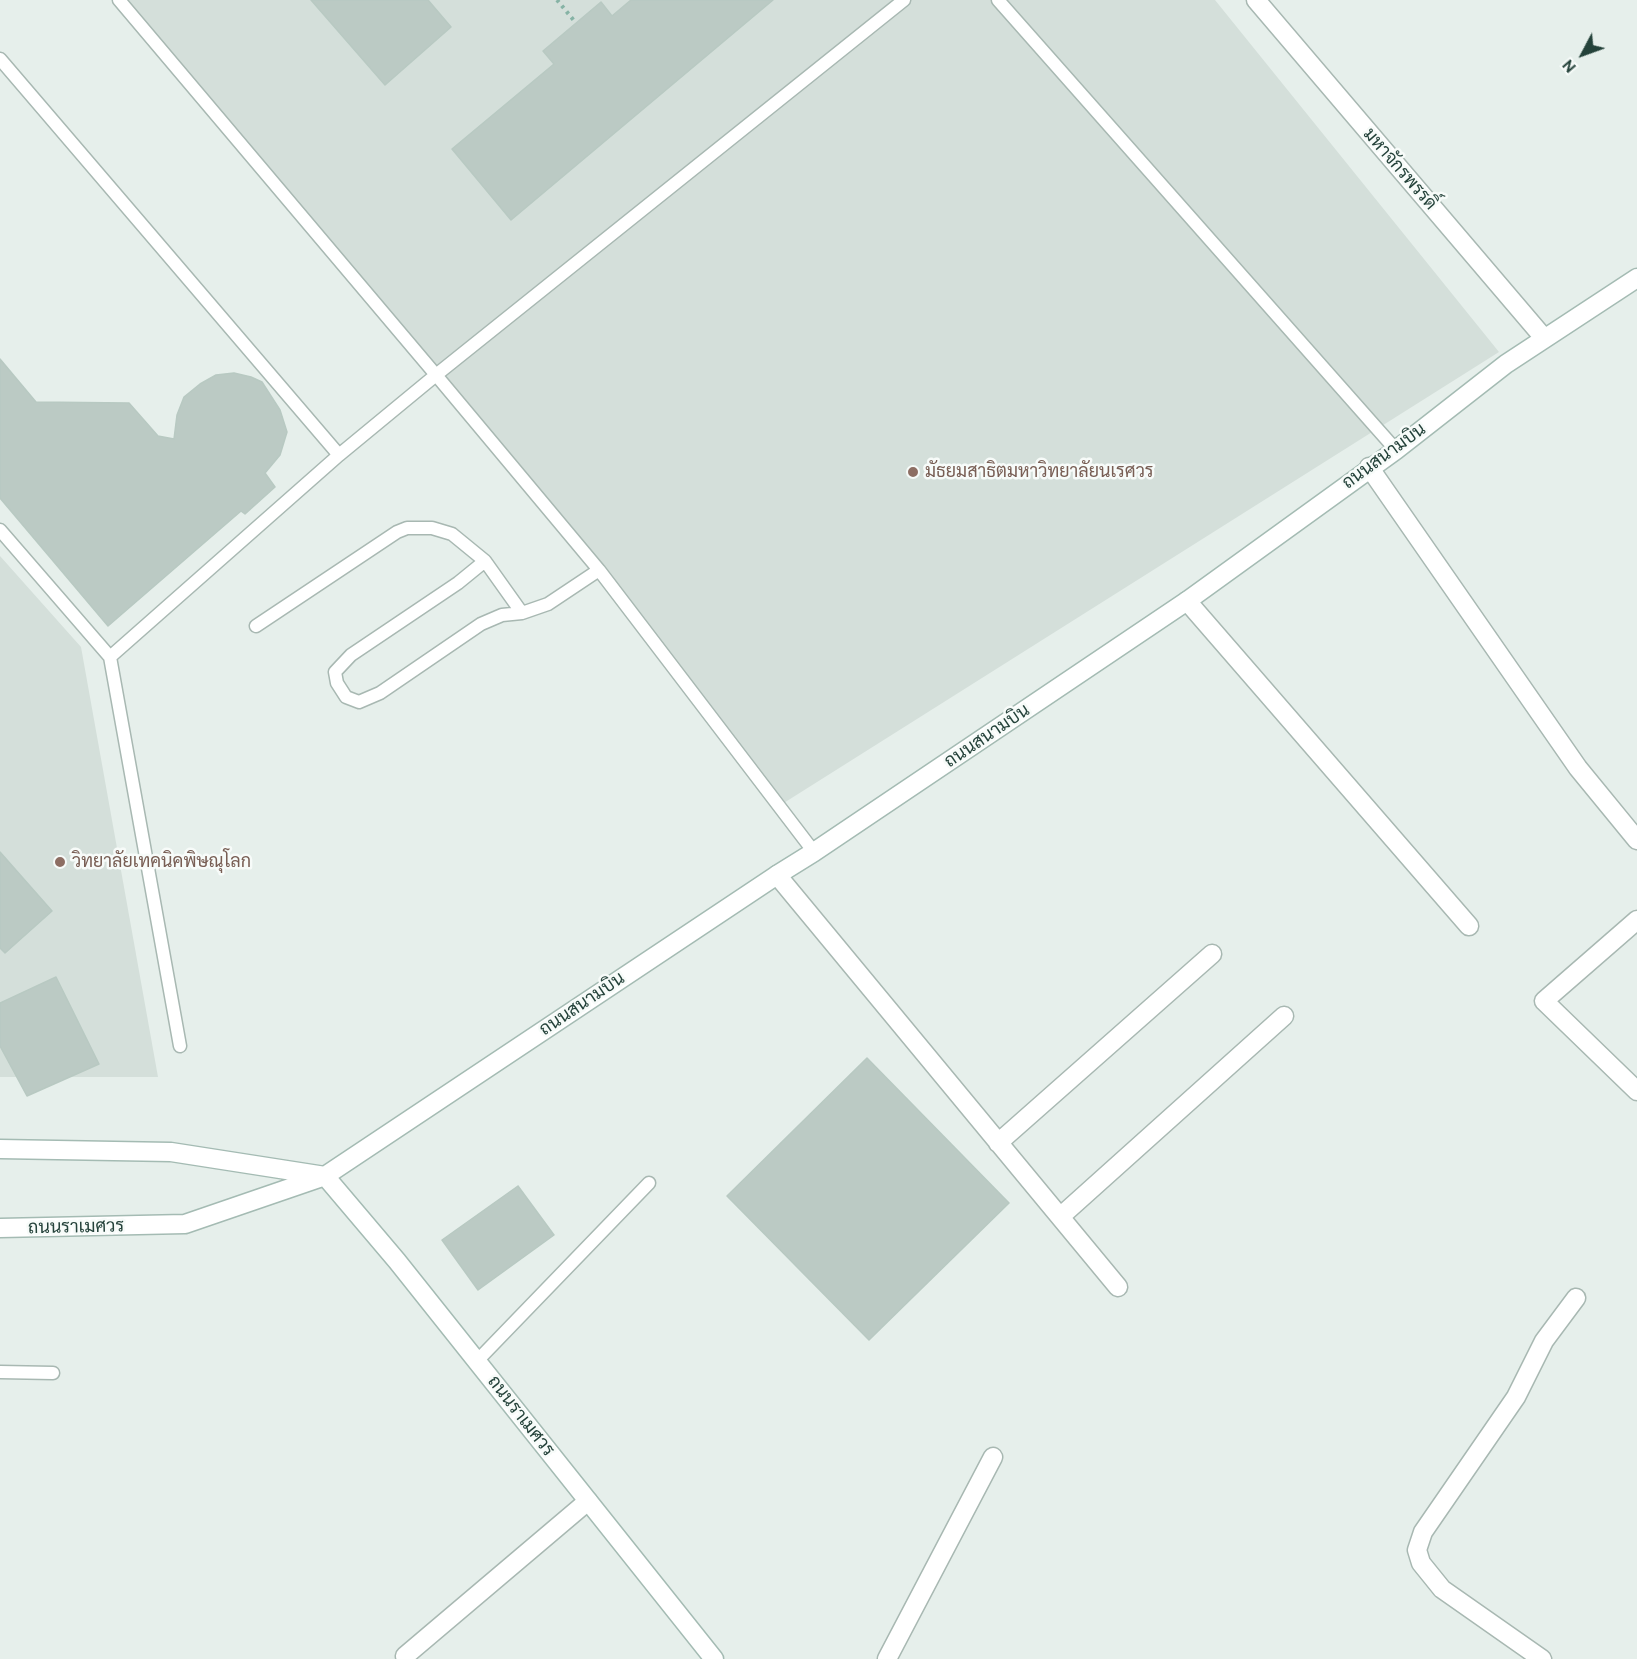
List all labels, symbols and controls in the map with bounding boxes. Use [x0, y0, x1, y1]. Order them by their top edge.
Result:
north arrow [1553, 24, 1613, 84]
text: N [1558, 56, 1580, 77]
street label: มหาจักรพรรดิ์ [1359, 124, 1441, 214]
street label: ถนนสนามบิน [1338, 418, 1430, 494]
place label: มัธยมสาธิตมหาวิทยาลัยนเรศวร [925, 461, 1154, 483]
marker: มัธยมสาธิตมหาวิทยาลัยนเรศวร [906, 465, 920, 479]
street label: ถนนสนามบิน [940, 700, 1034, 772]
place label: วิทยาลัยเทคนิคพิษณุโลก [72, 851, 251, 873]
marker: วิทยาลัยเทคนิคพิษณุโลก [53, 855, 67, 869]
street label: ถนนสนามบิน [535, 968, 629, 1040]
street label: ถนนราเมศวร [28, 1215, 124, 1239]
street label: ถนนราเมศวร [483, 1371, 559, 1461]

